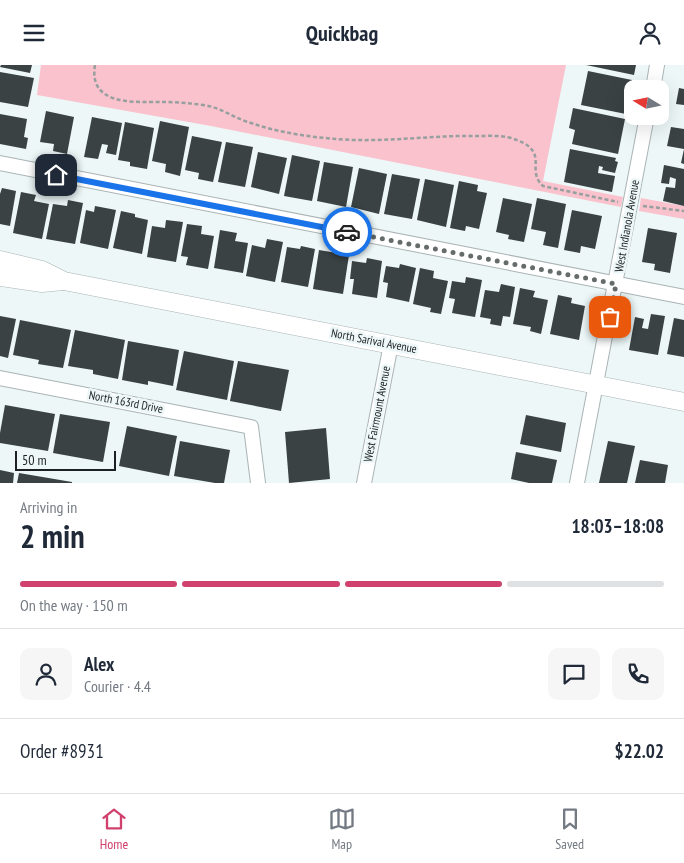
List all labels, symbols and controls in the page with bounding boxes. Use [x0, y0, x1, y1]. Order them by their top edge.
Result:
icon: menu [20, 19, 48, 47]
text: Quickbag [306, 19, 378, 47]
icon: person [636, 19, 664, 47]
north arrow [624, 80, 669, 125]
map controls [624, 80, 669, 125]
pin [35, 154, 77, 196]
icon: home [42, 161, 70, 189]
street label: West Indianola Avenue [611, 178, 642, 273]
courier [322, 207, 372, 257]
icon: car [333, 218, 361, 246]
pin [589, 296, 631, 338]
icon: bag [596, 303, 624, 331]
street label: North Sarival Avenue [330, 325, 418, 356]
street label: West Fairmount Avenue [360, 365, 393, 463]
street label: North 163rd Drive [88, 387, 165, 416]
scale bar [15, 448, 116, 471]
text: 50 m [22, 451, 47, 469]
text: Arriving in [20, 497, 77, 517]
text: 18:03–18:08 [571, 514, 664, 538]
text: 2 min [20, 515, 85, 557]
text: On the way · 150 m [20, 595, 128, 615]
button: person [20, 648, 72, 700]
button: chat [548, 648, 600, 700]
button: phone [612, 648, 664, 700]
text: Alex [84, 652, 114, 676]
text: Courier · 4.4 [84, 676, 151, 696]
text: Order #8931 [20, 739, 104, 763]
text: $22.02 [615, 739, 664, 763]
tab: Home [100, 805, 128, 853]
tab: Map [328, 805, 356, 853]
tab: Saved [555, 805, 584, 853]

